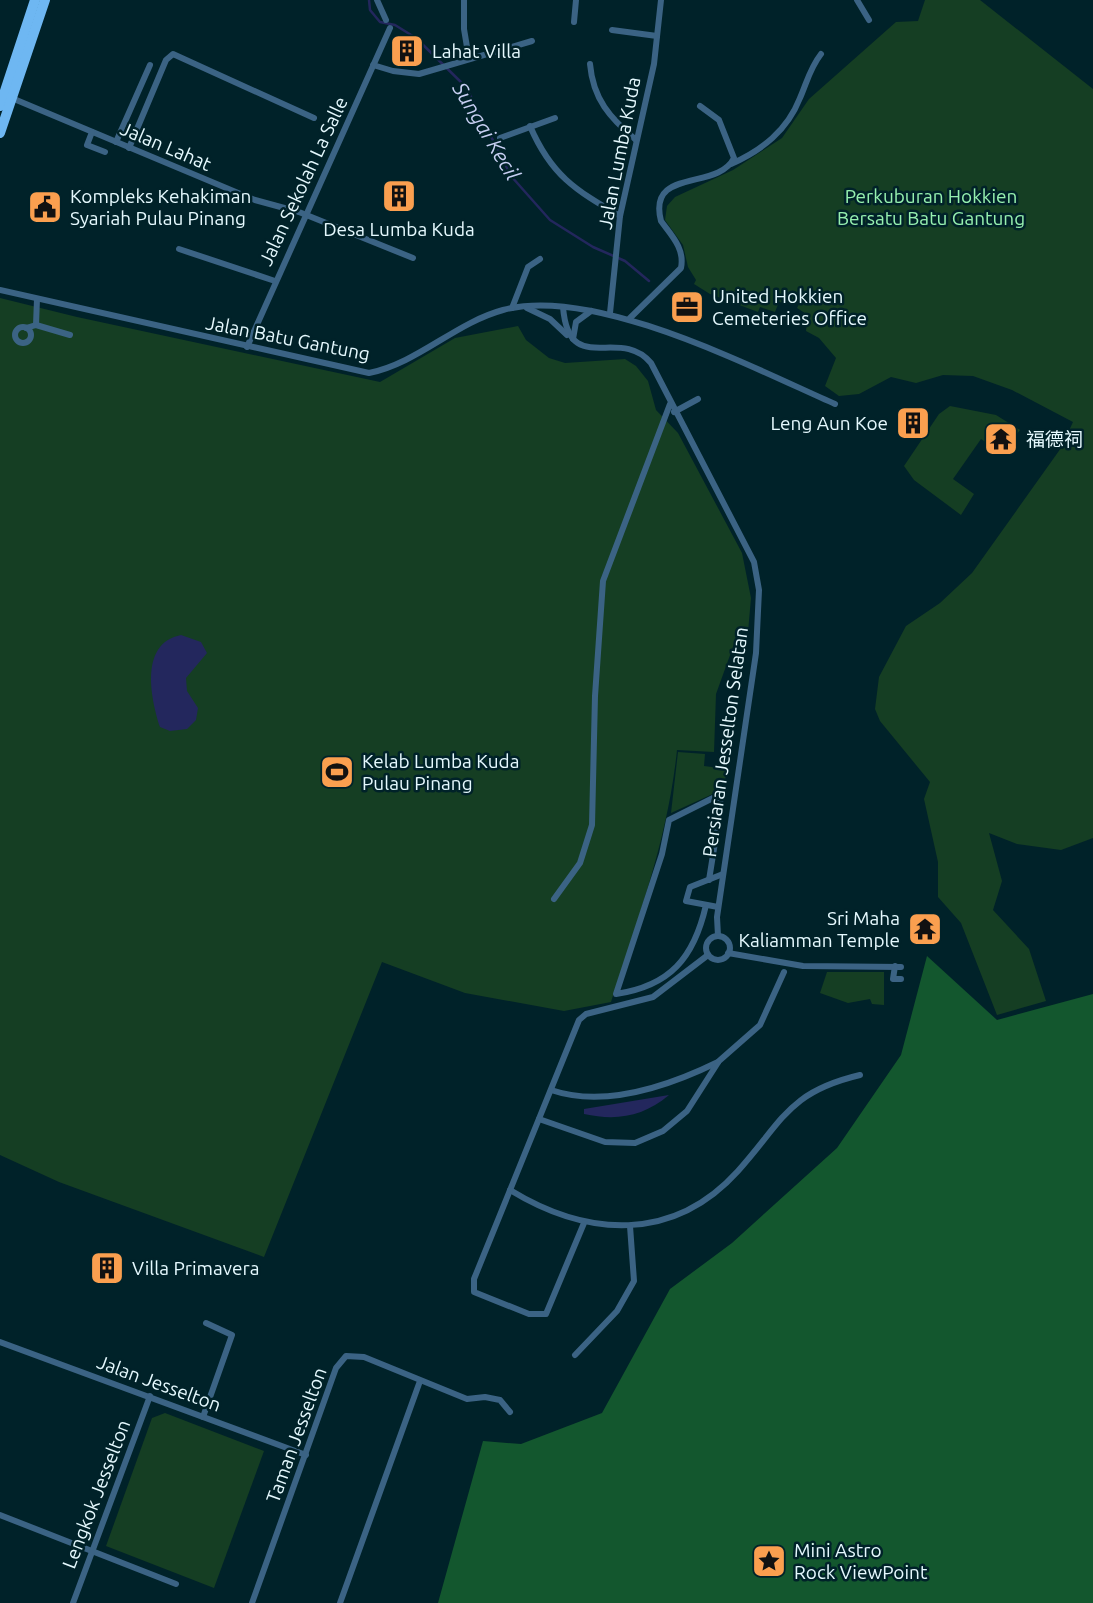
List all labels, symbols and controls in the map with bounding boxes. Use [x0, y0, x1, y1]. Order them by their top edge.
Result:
building icon: Lahat Villa [388, 32, 426, 70]
place label: Lahat Villa [432, 40, 521, 62]
street label: Jalan Lumba Kuda [593, 75, 645, 231]
water label: Sungai Kecil [448, 77, 526, 185]
street label: Jalan Sekolah La Salle [254, 93, 352, 269]
street label: Jalan Lahat [117, 117, 215, 175]
building icon: Desa Lumba Kuda [380, 177, 418, 215]
place label: Kompleks Kehakiman Syariah Pulau Pinang [70, 185, 251, 229]
park label: Perkuburan Hokkien Bersatu Batu Gantung [837, 185, 1025, 229]
public building icon: Kompleks Kehakiman Syariah Pulau Pinang [26, 188, 64, 226]
place label: Desa Lumba Kuda [323, 218, 475, 240]
place label: United Hokkien Cemeteries Office [712, 285, 867, 329]
office icon: United Hokkien Cemeteries Office [668, 288, 706, 326]
street label: Jalan Batu Gantung [204, 311, 372, 365]
building icon: Leng Aun Koe [894, 404, 932, 442]
place label: Leng Aun Koe [770, 412, 888, 434]
temple icon: 福德祠 [982, 420, 1020, 458]
place label: 福德祠 [1026, 428, 1083, 450]
street label: Persiaran Jesselton Selatan [698, 625, 752, 859]
place label: Kelab Lumba Kuda Pulau Pinang [362, 750, 519, 794]
sports icon: Kelab Lumba Kuda Pulau Pinang [318, 753, 356, 791]
place label: Sri Maha Kaliamman Temple [738, 907, 900, 951]
temple icon: Sri Maha Kaliamman Temple [906, 910, 944, 948]
building icon: Villa Primavera [88, 1249, 126, 1287]
place label: Villa Primavera [132, 1257, 259, 1279]
street label: Jalan Jesselton [94, 1350, 224, 1416]
street label: Taman Jesselton [261, 1364, 331, 1506]
street label: Lengkok Jesselton [58, 1417, 134, 1571]
place label: Mini Astro Rock ViewPoint [794, 1539, 928, 1583]
place icon: Mini Astro Rock ViewPoint [750, 1542, 788, 1580]

